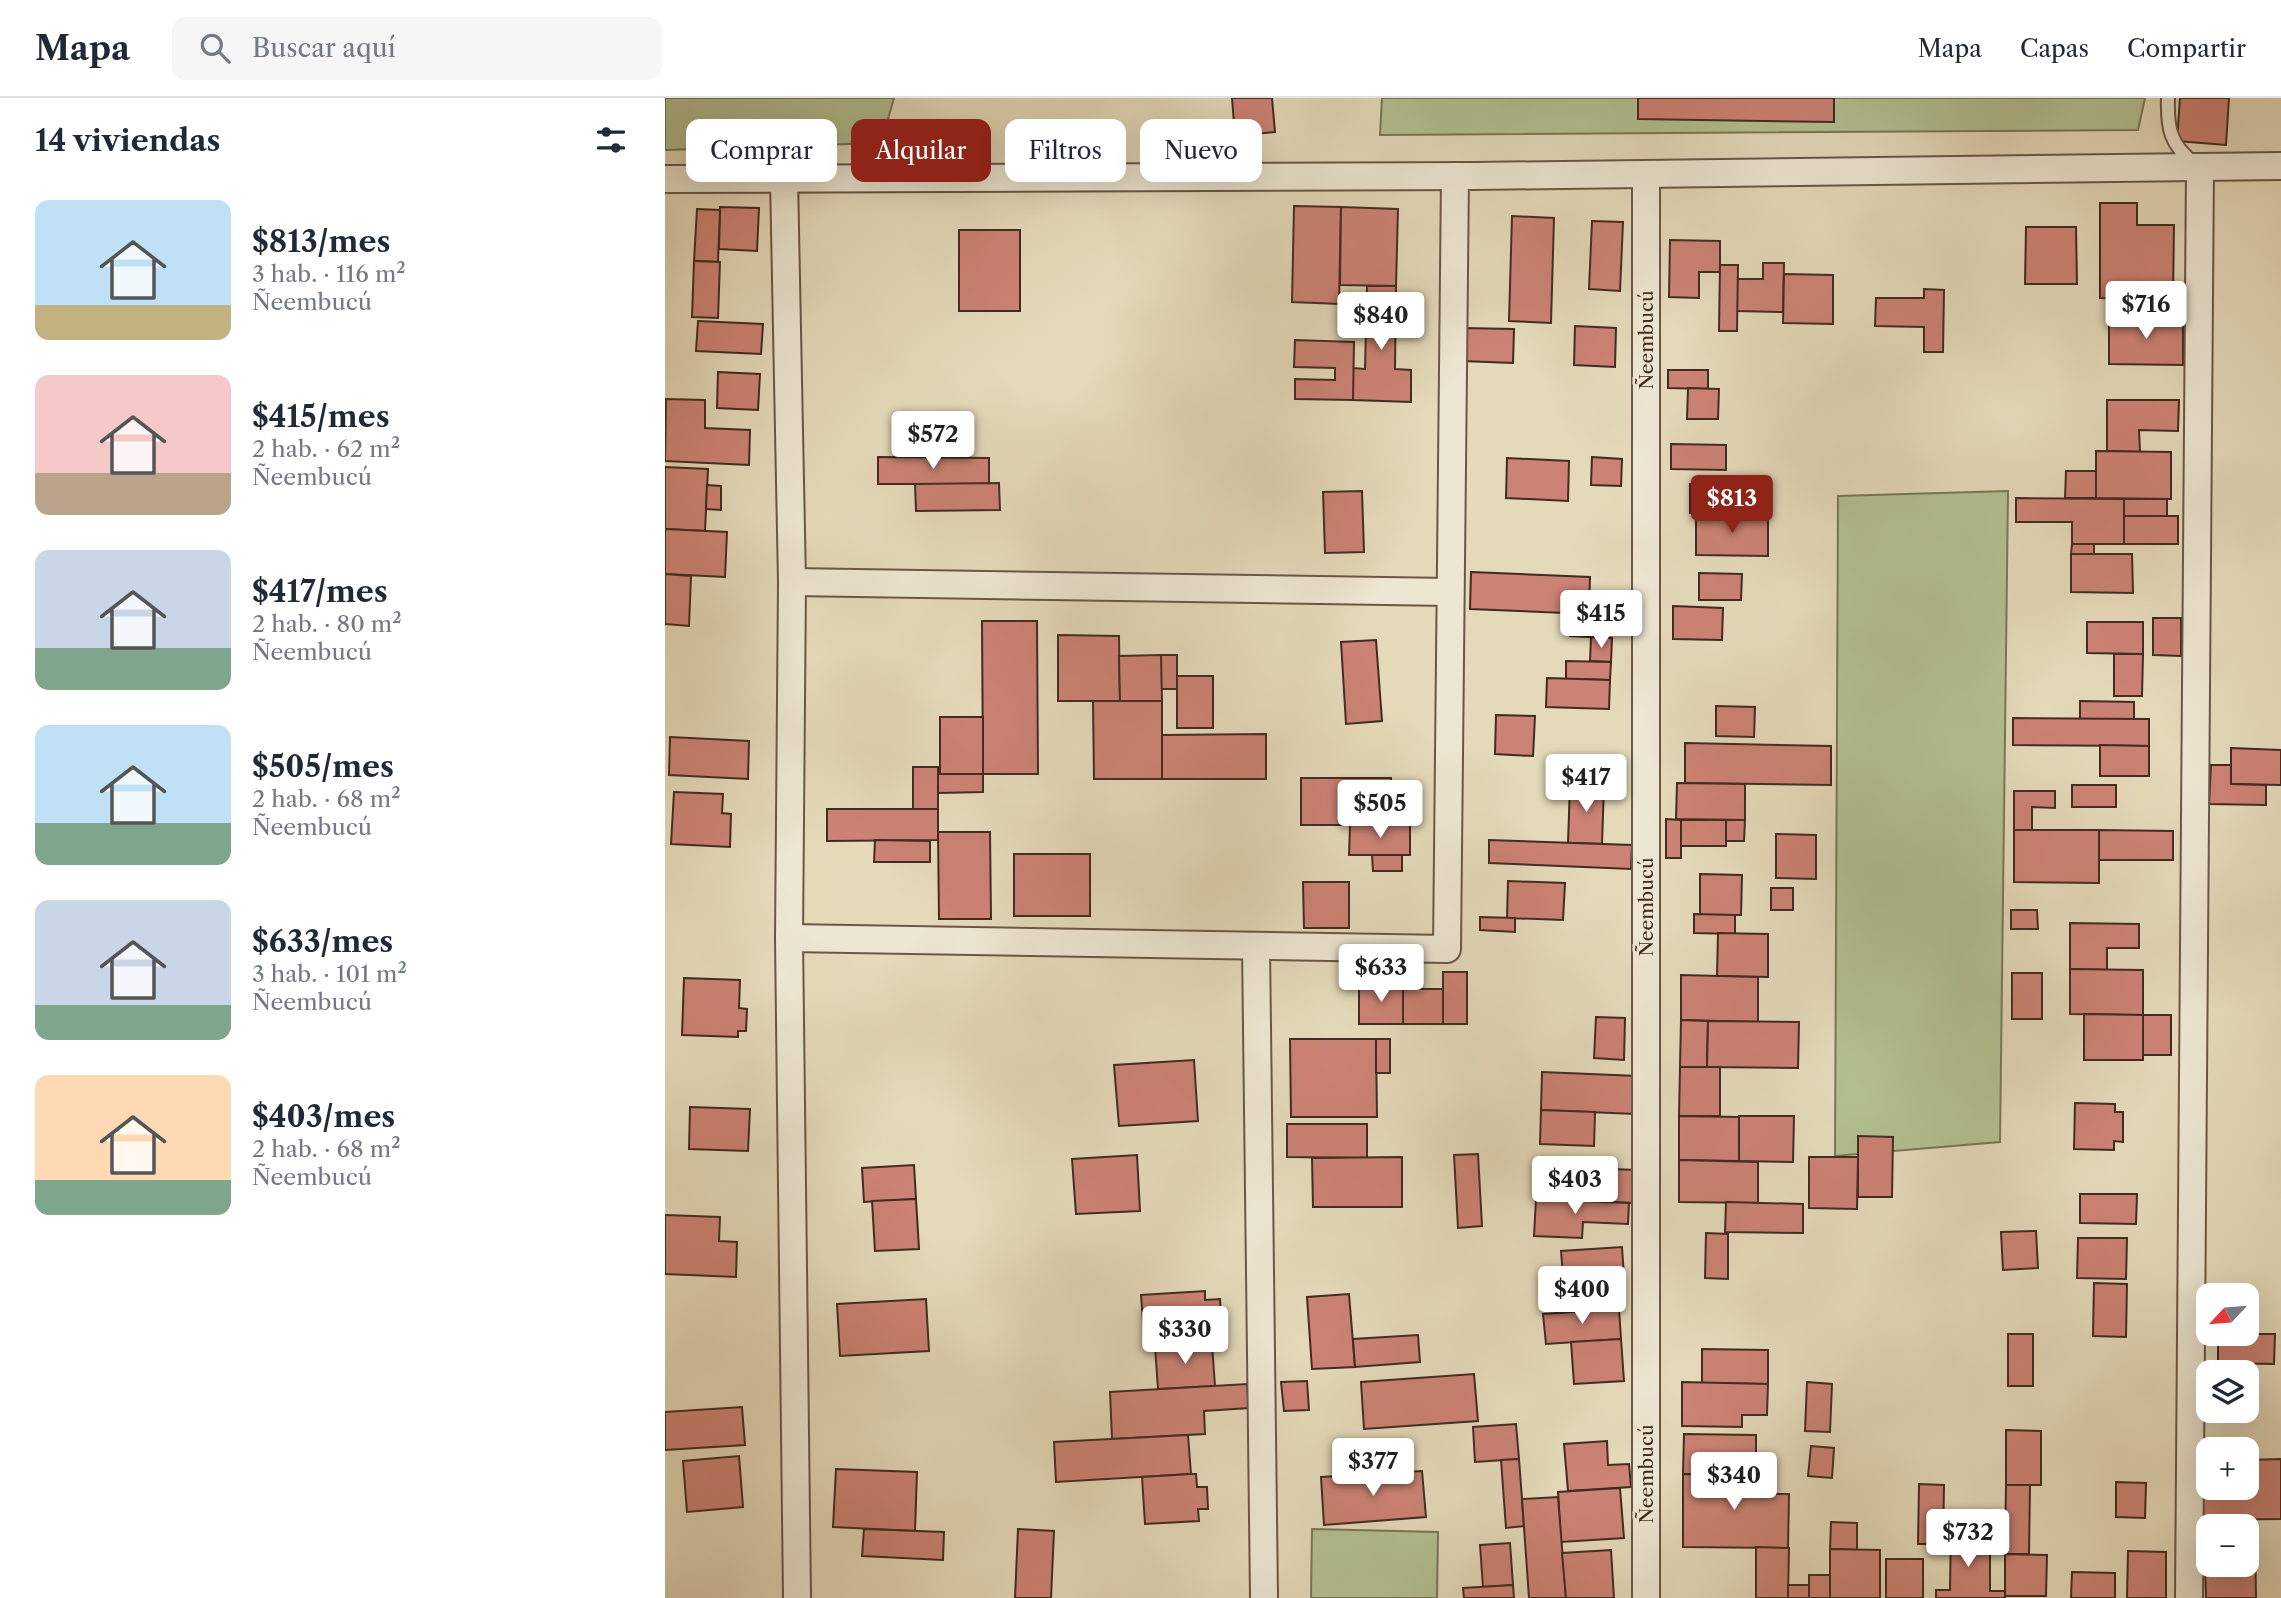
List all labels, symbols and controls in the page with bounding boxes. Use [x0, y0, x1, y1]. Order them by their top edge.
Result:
search box [172, 17, 662, 80]
text: Mapa [35, 28, 130, 69]
icon: search [196, 29, 234, 67]
text: Buscar aquí [252, 32, 396, 64]
text: Mapa [1918, 34, 1982, 63]
text: Capas [2020, 34, 2089, 63]
text: Compartir [2127, 34, 2246, 63]
chip: Comprar [686, 119, 837, 182]
chip: Alquilar [851, 119, 991, 182]
chip: Filtros [1005, 119, 1126, 182]
chip: Nuevo [1140, 119, 1262, 182]
icon: filters [592, 121, 630, 159]
text: 14 viviendas [35, 122, 221, 159]
text: $813/mes [252, 223, 390, 260]
icon: home [91, 228, 175, 312]
text: 3 hab. · 116 m² [252, 260, 406, 288]
pin: $716 [2105, 282, 2187, 341]
text: Ñeembucú [252, 288, 372, 316]
street label: Ñeembucú [1634, 290, 1658, 389]
text: $716 [2122, 290, 2170, 318]
pin: $840 [1340, 292, 1422, 352]
text: $840 [1353, 301, 1409, 329]
text: $415/mes [252, 398, 390, 435]
icon: home [91, 403, 175, 487]
pin: $572 [892, 412, 974, 471]
text: $572 [907, 420, 959, 448]
text: 2 hab. · 62 m² [252, 435, 400, 463]
text: Ñeembucú [252, 463, 372, 491]
pin: $813 [1691, 476, 1773, 535]
text: $813 [1707, 484, 1757, 512]
text: $417/mes [252, 573, 388, 610]
icon: home [91, 578, 175, 662]
pin: $415 [1560, 590, 1642, 650]
text: $415 [1576, 599, 1626, 627]
text: 2 hab. · 80 m² [252, 610, 402, 638]
text: Ñeembucú [252, 638, 372, 666]
text: $505/mes [252, 748, 394, 785]
icon: home [91, 753, 175, 837]
pin: $417 [1545, 754, 1627, 814]
text: $417 [1562, 763, 1610, 791]
pin: $505 [1339, 780, 1421, 840]
text: 2 hab. · 68 m² [252, 785, 401, 813]
text: $505 [1354, 789, 1406, 817]
text: Ñeembucú [252, 813, 372, 841]
street label: Ñeembucú [1634, 857, 1658, 956]
text: $633/mes [252, 923, 393, 960]
icon: home [91, 928, 175, 1012]
pin: $633 [1340, 944, 1422, 1004]
text: $633 [1355, 953, 1407, 981]
text: 3 hab. · 101 m² [252, 960, 407, 988]
text: Ñeembucú [252, 988, 372, 1016]
text: $403/mes [252, 1098, 395, 1135]
icon: home [91, 1103, 175, 1187]
text: 2 hab. · 68 m² [252, 1135, 401, 1163]
pin: $403 [1534, 1156, 1616, 1216]
text: Ñeembucú [252, 1163, 372, 1191]
text: $403 [1548, 1165, 1602, 1193]
pin: $400 [1541, 1266, 1623, 1326]
text: $400 [1554, 1275, 1610, 1303]
north arrow [2196, 1283, 2259, 1346]
map controls [2196, 1283, 2259, 1577]
pin: $330 [1144, 1306, 1226, 1366]
text: $330 [1158, 1315, 1212, 1343]
button: layers [2196, 1360, 2259, 1423]
street label: Ñeembucú [1634, 1424, 1658, 1523]
button: + [2196, 1437, 2259, 1500]
pin: $377 [1332, 1438, 1414, 1498]
text: $377 [1348, 1447, 1398, 1475]
pin: $340 [1693, 1452, 1775, 1512]
text: $340 [1707, 1461, 1761, 1489]
pin: $732 [1927, 1510, 2009, 1569]
button: − [2196, 1514, 2259, 1577]
text: $732 [1942, 1518, 1994, 1546]

